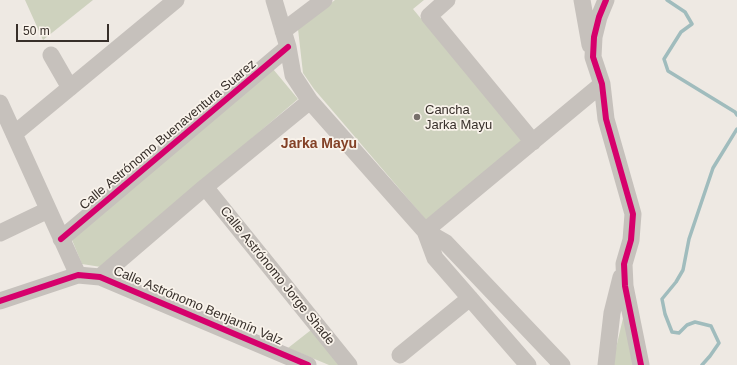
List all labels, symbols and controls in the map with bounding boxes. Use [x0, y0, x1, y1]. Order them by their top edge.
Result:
scale bar [18, 16, 111, 42]
text: 50 m [23, 24, 50, 38]
street label: Calle Astrónomo Buenaventura Suarez [77, 57, 259, 213]
place label: Cancha Jarka Mayu [425, 102, 492, 133]
marker: Cancha Jarka Mayu [412, 112, 422, 122]
district label: Jarka Mayu [281, 136, 357, 152]
street label: Calle Astrónomo Jorge Shade [216, 204, 338, 348]
street label: Calle Astrónomo Benjamín Valz [111, 263, 285, 349]

